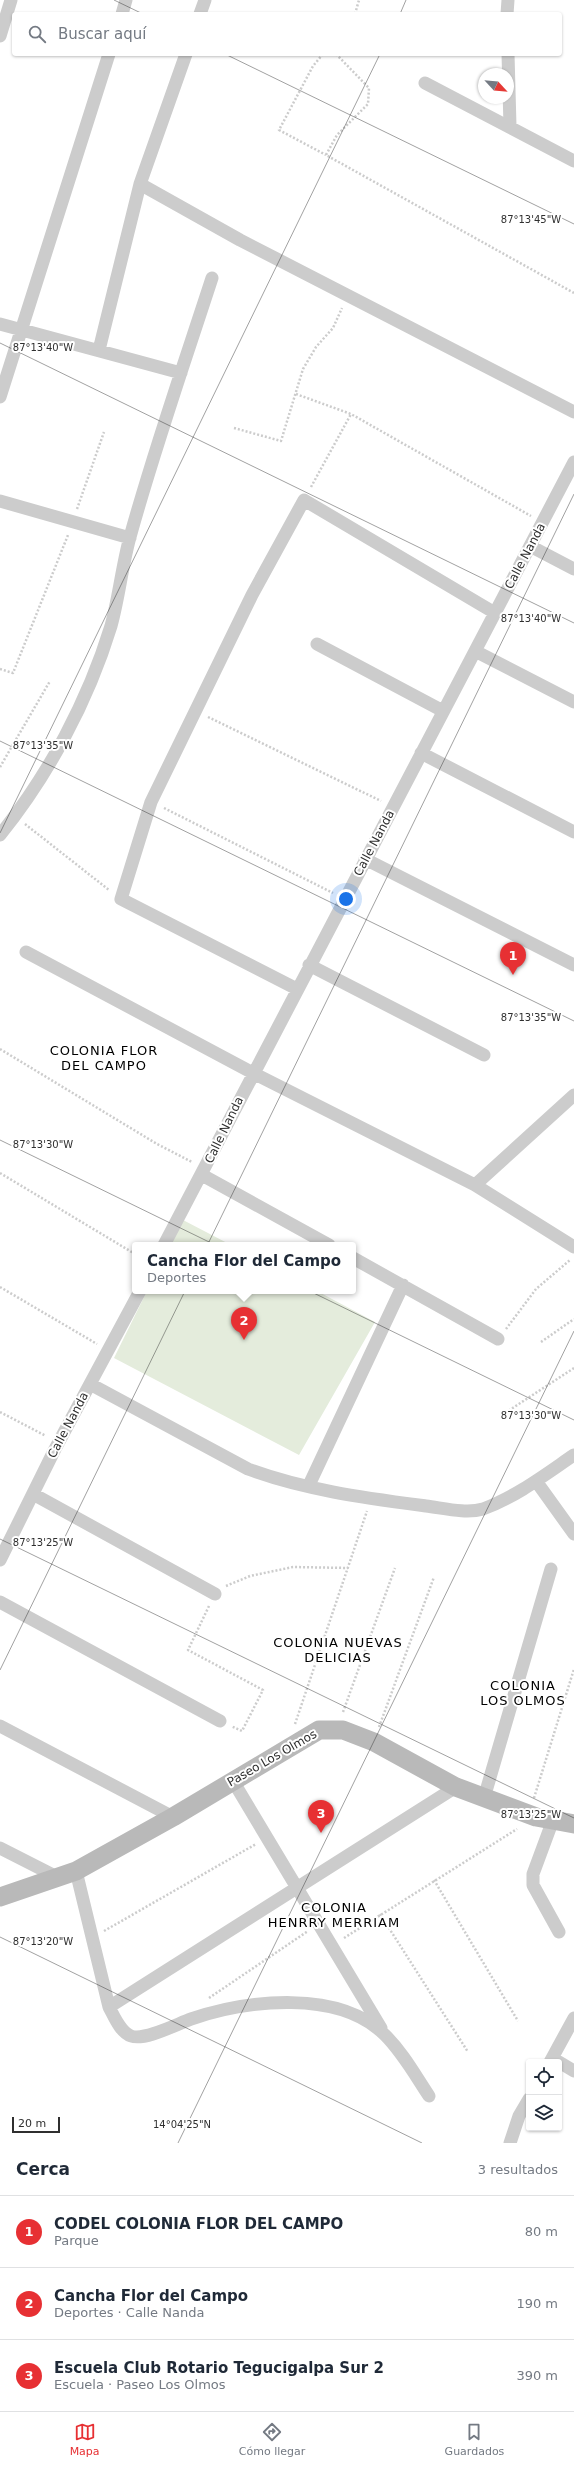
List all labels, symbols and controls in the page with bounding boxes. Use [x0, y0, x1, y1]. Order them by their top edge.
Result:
search box [12, 12, 562, 56]
icon: search [26, 23, 48, 45]
text: Buscar aquí [58, 25, 146, 43]
north arrow [478, 68, 514, 104]
text: 87°13'45"W [501, 214, 561, 225]
text: 87°13'40"W [13, 342, 73, 353]
street label: Calle Nanda [502, 521, 548, 591]
text: 87°13'40"W [501, 613, 561, 624]
text: 87°13'35"W [13, 740, 73, 751]
street label: Calle Nanda [351, 808, 397, 878]
your location [336, 889, 356, 909]
pin: 1 [500, 942, 526, 975]
text: 87°13'35"W [501, 1012, 561, 1023]
district label: COLONIA FLOR DEL CAMPO [50, 1043, 158, 1073]
street label: Calle Nanda [202, 1094, 246, 1166]
text: 87°13'30"W [13, 1139, 73, 1150]
popup [132, 1242, 356, 1294]
text: Cancha Flor del Campo [147, 1252, 341, 1270]
text: Deportes [147, 1270, 206, 1285]
pin: 2 [231, 1307, 257, 1340]
street label: Calle Nanda [45, 1390, 91, 1460]
text: 87°13'30"W [501, 1410, 561, 1421]
text: 87°13'25"W [13, 1537, 73, 1548]
district label: COLONIA NUEVAS DELICIAS [273, 1635, 403, 1665]
district label: COLONIA LOS OLMOS [480, 1678, 566, 1708]
street label: Paseo Los Olmos [225, 1727, 319, 1789]
pin: 3 [308, 1800, 334, 1833]
text: 87°13'25"W [501, 1809, 561, 1820]
district label: COLONIA HENRRY MERRIAM [268, 1900, 400, 1930]
text: 87°13'20"W [13, 1936, 73, 1947]
map controls [526, 2059, 562, 2131]
button: locate [526, 2059, 562, 2095]
button: layers [526, 2095, 562, 2131]
scale bar [12, 2115, 60, 2134]
text: 20 m [18, 2117, 46, 2130]
text: 14°04'25"N [153, 2119, 211, 2130]
text: Cerca [16, 2159, 70, 2179]
text: 3 resultados [478, 2162, 558, 2177]
text: CODEL COLONIA FLOR DEL CAMPO [54, 2215, 343, 2233]
text: 1 [24, 2224, 34, 2239]
text: 80 m [525, 2224, 558, 2239]
text: Parque [54, 2233, 99, 2248]
text: Cancha Flor del Campo [54, 2287, 248, 2305]
text: 2 [24, 2296, 34, 2311]
text: 190 m [516, 2296, 558, 2311]
text: Deportes · Calle Nanda [54, 2305, 204, 2320]
text: Escuela Club Rotario Tegucigalpa Sur 2 [54, 2359, 384, 2377]
text: 3 [24, 2368, 34, 2383]
text: 390 m [516, 2368, 558, 2383]
text: Escuela · Paseo Los Olmos [54, 2377, 226, 2392]
tab: Mapa [70, 2421, 100, 2458]
tab: Cómo llegar [239, 2421, 305, 2458]
tab: Guardados [445, 2421, 504, 2458]

